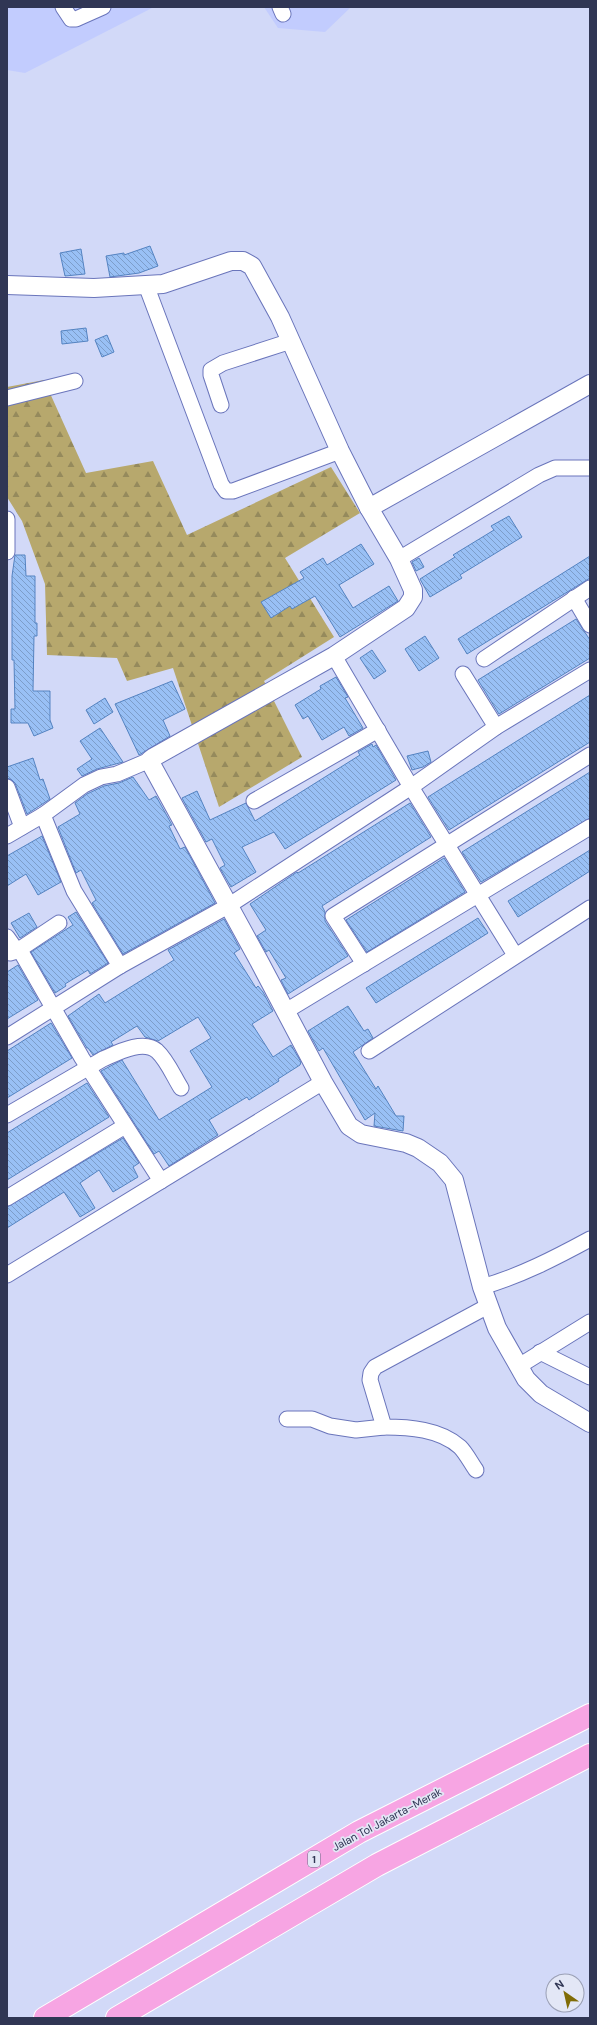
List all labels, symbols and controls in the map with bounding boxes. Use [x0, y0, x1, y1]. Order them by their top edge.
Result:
street label: Jalan Tol Jakarta–Merak [330, 1784, 445, 1854]
road number: 1 [308, 1851, 320, 1867]
north arrow [545, 1973, 585, 2013]
text: N [552, 1977, 567, 1993]

